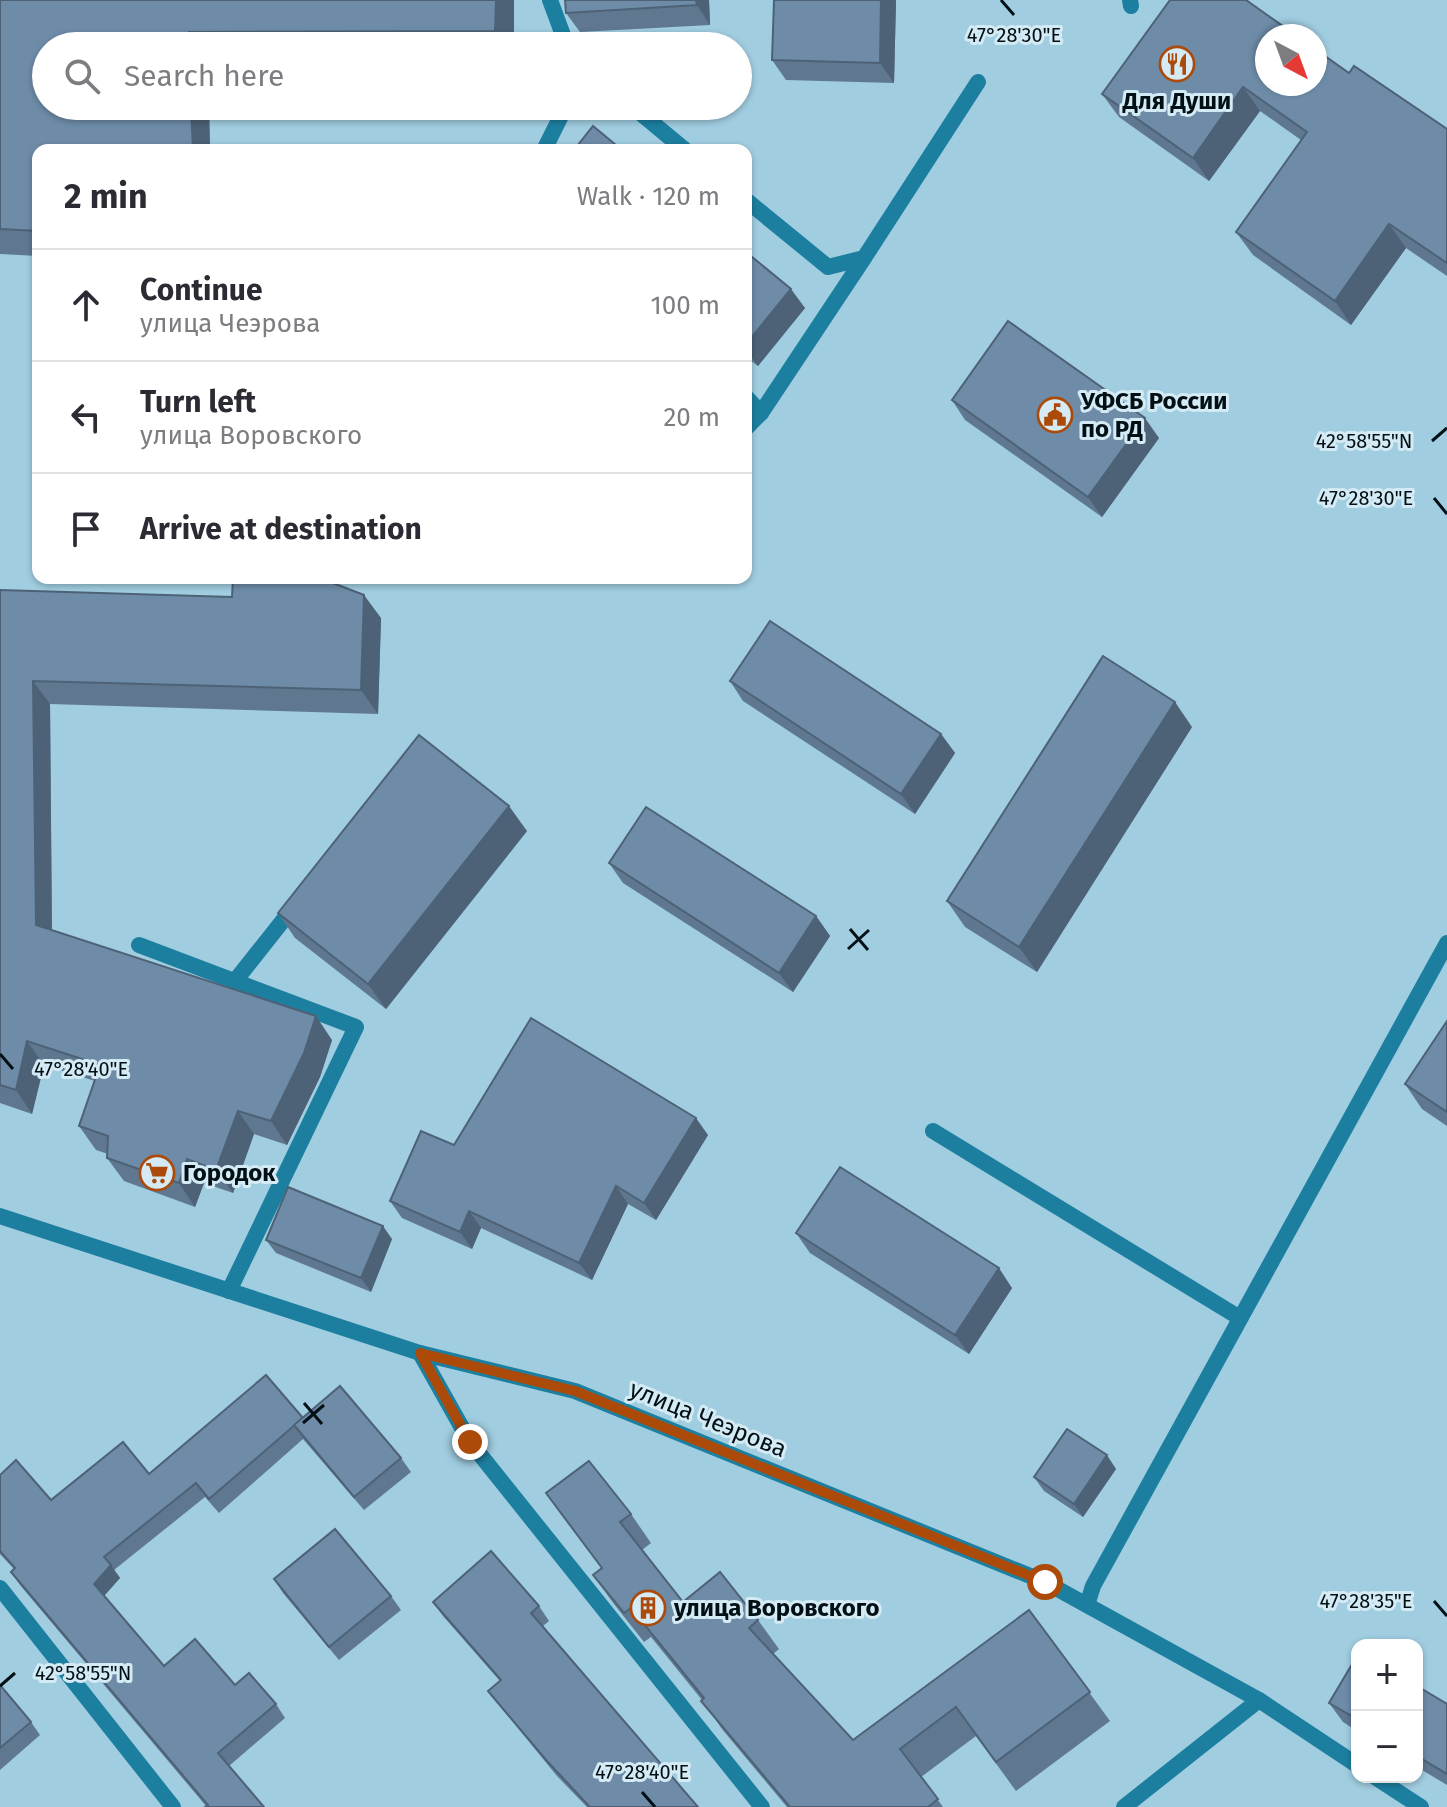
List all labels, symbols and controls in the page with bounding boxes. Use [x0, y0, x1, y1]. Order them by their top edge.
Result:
text: 47°28'30"E [967, 23, 1061, 47]
north arrow [1255, 24, 1327, 96]
search box [32, 32, 752, 120]
restaurant icon: Для Души [1158, 45, 1196, 83]
icon: search [60, 54, 104, 98]
text: Search here [124, 58, 284, 94]
place label: Для Души [1122, 87, 1231, 115]
text: 2 min [64, 176, 148, 217]
text: Walk · 120 m [577, 181, 720, 212]
text: Continue [140, 272, 263, 308]
icon: ahead [64, 283, 108, 327]
text: 100 m [651, 290, 720, 321]
text: улица Чеэрова [140, 308, 321, 339]
text: Turn left [140, 384, 256, 420]
place label: УФСБ России по РД [1080, 387, 1227, 443]
icon: left [64, 395, 108, 439]
public building icon: УФСБ России по РД [1036, 396, 1074, 434]
text: 20 m [663, 402, 720, 433]
text: улица Воровского [140, 420, 362, 451]
text: 42°58'55"N [1316, 429, 1412, 453]
text: 47°28'30"E [1319, 486, 1413, 510]
icon: arrive [64, 507, 108, 551]
text: Arrive at destination [140, 511, 422, 547]
text: 47°28'40"E [34, 1057, 128, 1081]
supermarket icon: Городок [138, 1154, 176, 1192]
place label: Городок [183, 1159, 276, 1187]
street label: улица Чеэрова [626, 1375, 790, 1463]
route end [452, 1424, 488, 1460]
route start [1027, 1564, 1063, 1600]
building icon: улица Воровского [629, 1589, 667, 1627]
text: 47°28'35"E [1320, 1589, 1412, 1613]
place label: улица Воровского [673, 1594, 880, 1622]
map controls [1351, 1639, 1423, 1783]
button: + [1351, 1639, 1423, 1711]
text: 42°58'55"N [35, 1661, 131, 1685]
button: − [1351, 1711, 1423, 1783]
text: 47°28'40"E [595, 1760, 689, 1784]

